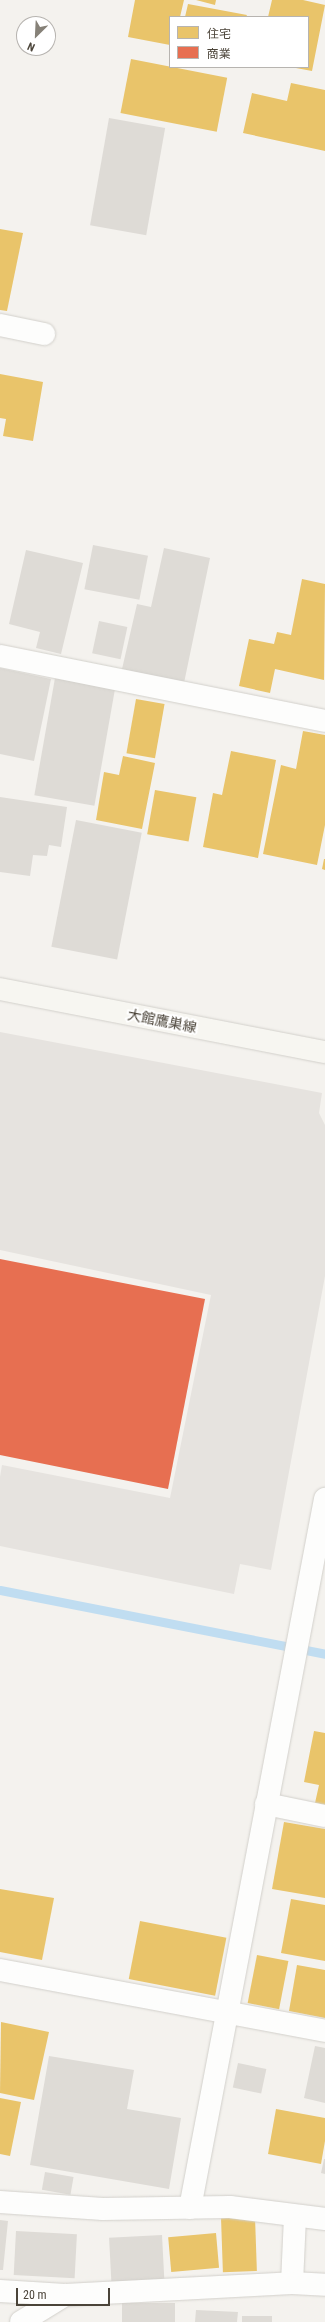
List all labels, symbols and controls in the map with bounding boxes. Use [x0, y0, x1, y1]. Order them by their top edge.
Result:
north arrow [16, 16, 56, 56]
legend [169, 16, 309, 68]
text: 住宅 [207, 27, 231, 41]
text: N [26, 39, 37, 54]
text: 商業 [207, 47, 231, 61]
street label: 大館鷹巣線 [126, 1006, 198, 1036]
scale bar [18, 2280, 112, 2306]
text: 20 m [23, 2288, 47, 2302]

